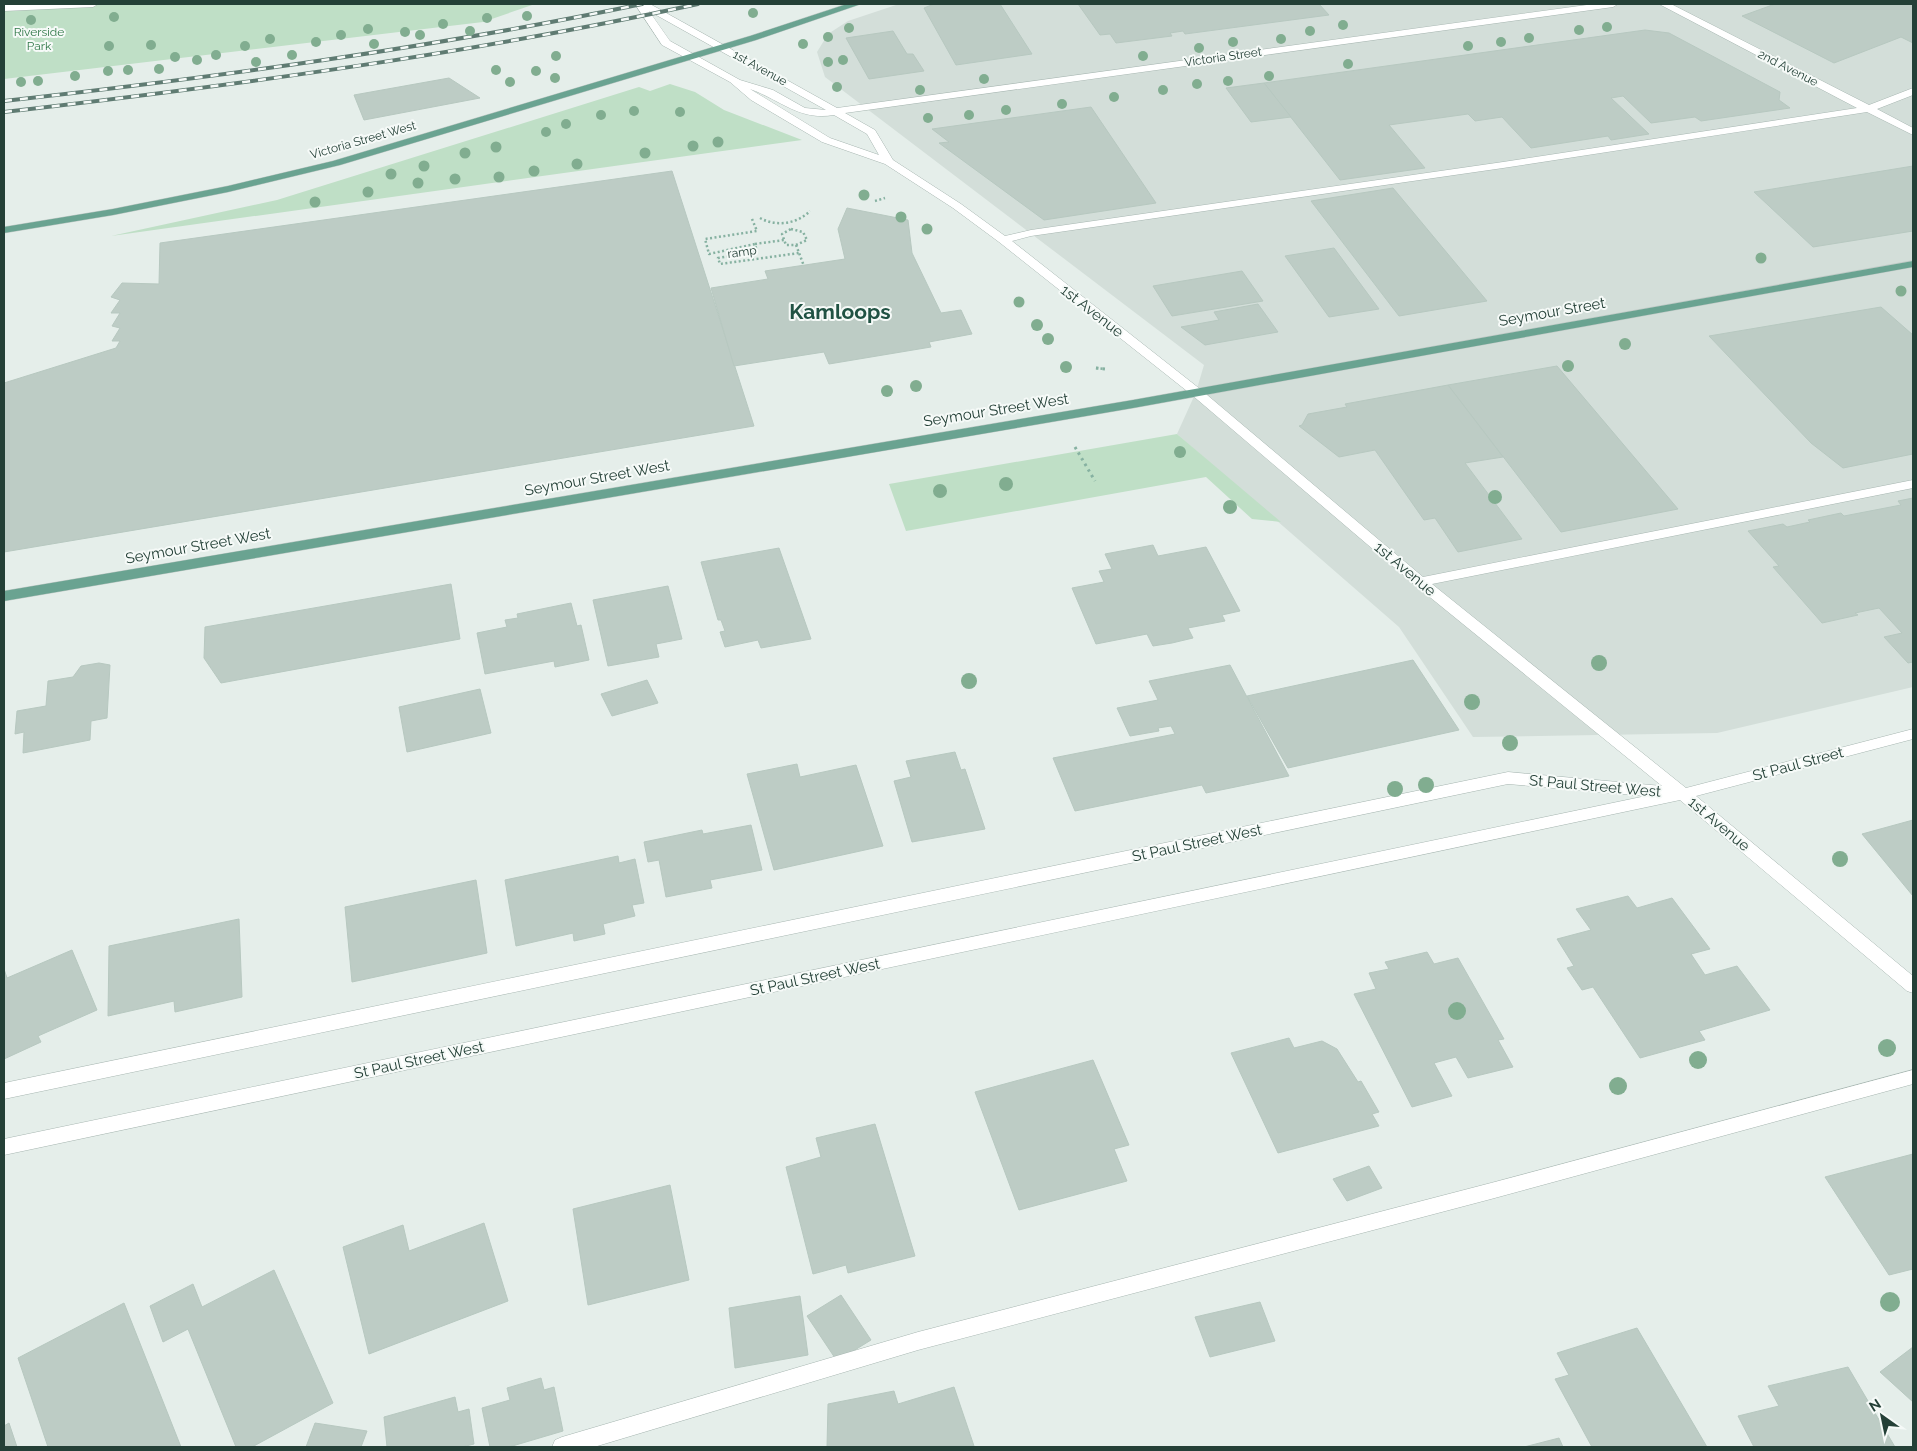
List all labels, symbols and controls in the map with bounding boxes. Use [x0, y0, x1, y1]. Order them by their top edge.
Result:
park label: Riverside Park [14, 25, 64, 53]
street label: Victoria Street [1183, 45, 1263, 69]
street label: 1st Avenue [730, 47, 790, 89]
street label: 2nd Avenue [1756, 47, 1820, 89]
street label: Victoria Street West [309, 118, 417, 162]
street label: ramp [727, 243, 757, 261]
street label: 1st Avenue [1057, 281, 1127, 341]
street label: Seymour Street [1497, 294, 1607, 330]
district label: Kamloops [789, 299, 891, 324]
street label: Seymour Street West [922, 390, 1070, 430]
street label: Seymour Street West [523, 456, 671, 500]
street label: Seymour Street West [124, 524, 272, 568]
street label: 1st Avenue [1371, 538, 1440, 600]
street label: St Paul Street [1751, 743, 1845, 785]
street label: St Paul Street West [1528, 771, 1662, 801]
street label: 1st Avenue [1685, 793, 1754, 855]
street label: St Paul Street West [1130, 820, 1264, 866]
street label: St Paul Street West [748, 954, 882, 1000]
street label: St Paul Street West [352, 1037, 486, 1083]
north arrow [1857, 1391, 1907, 1441]
text: N [1866, 1395, 1884, 1415]

